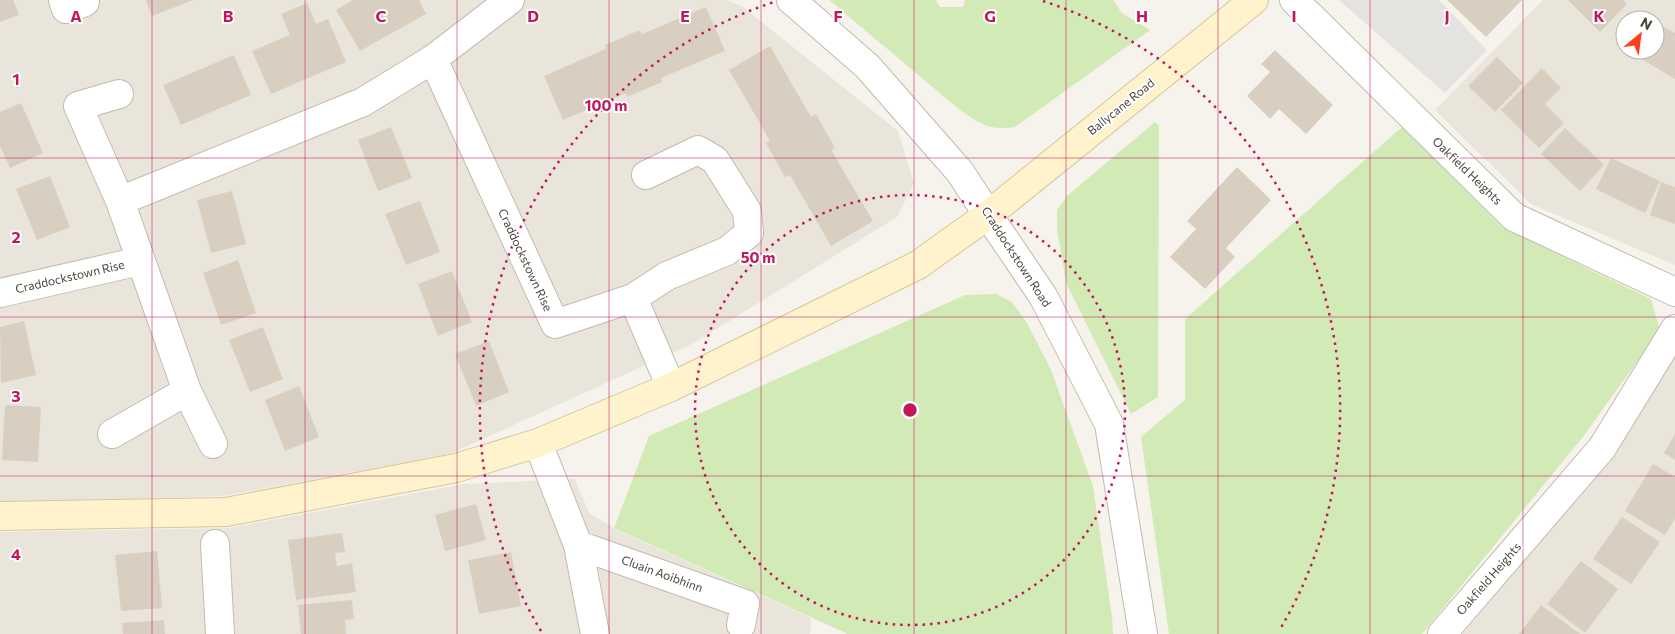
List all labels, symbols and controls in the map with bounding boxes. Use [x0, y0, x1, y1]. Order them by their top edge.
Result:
text: A [70, 6, 82, 25]
text: B [223, 6, 234, 25]
text: C [376, 6, 387, 25]
text: D [527, 6, 539, 25]
text: E [680, 6, 690, 25]
text: F [833, 6, 843, 25]
text: G [984, 6, 996, 25]
text: H [1136, 6, 1148, 25]
text: I [1291, 6, 1297, 25]
text: J [1444, 6, 1450, 25]
text: K [1593, 6, 1605, 25]
north arrow [1615, 10, 1665, 60]
text: N [1638, 13, 1655, 33]
text: 1 [12, 69, 20, 88]
street label: Ballycane Road [1084, 75, 1157, 137]
text: 100 m [585, 96, 627, 114]
street label: Oakfield Heights [1430, 134, 1505, 207]
street label: Craddockstown Road [979, 204, 1055, 309]
street label: Craddockstown Rise [496, 206, 556, 313]
text: 2 [11, 227, 21, 246]
text: 50 m [741, 248, 775, 266]
street label: Craddockstown Rise [14, 257, 126, 295]
text: 3 [11, 386, 21, 405]
centre of rings [901, 401, 919, 419]
street label: Oakfield Heights [1453, 539, 1523, 617]
text: 4 [11, 544, 21, 563]
street label: Cluain Aoibhinn [620, 552, 705, 594]

